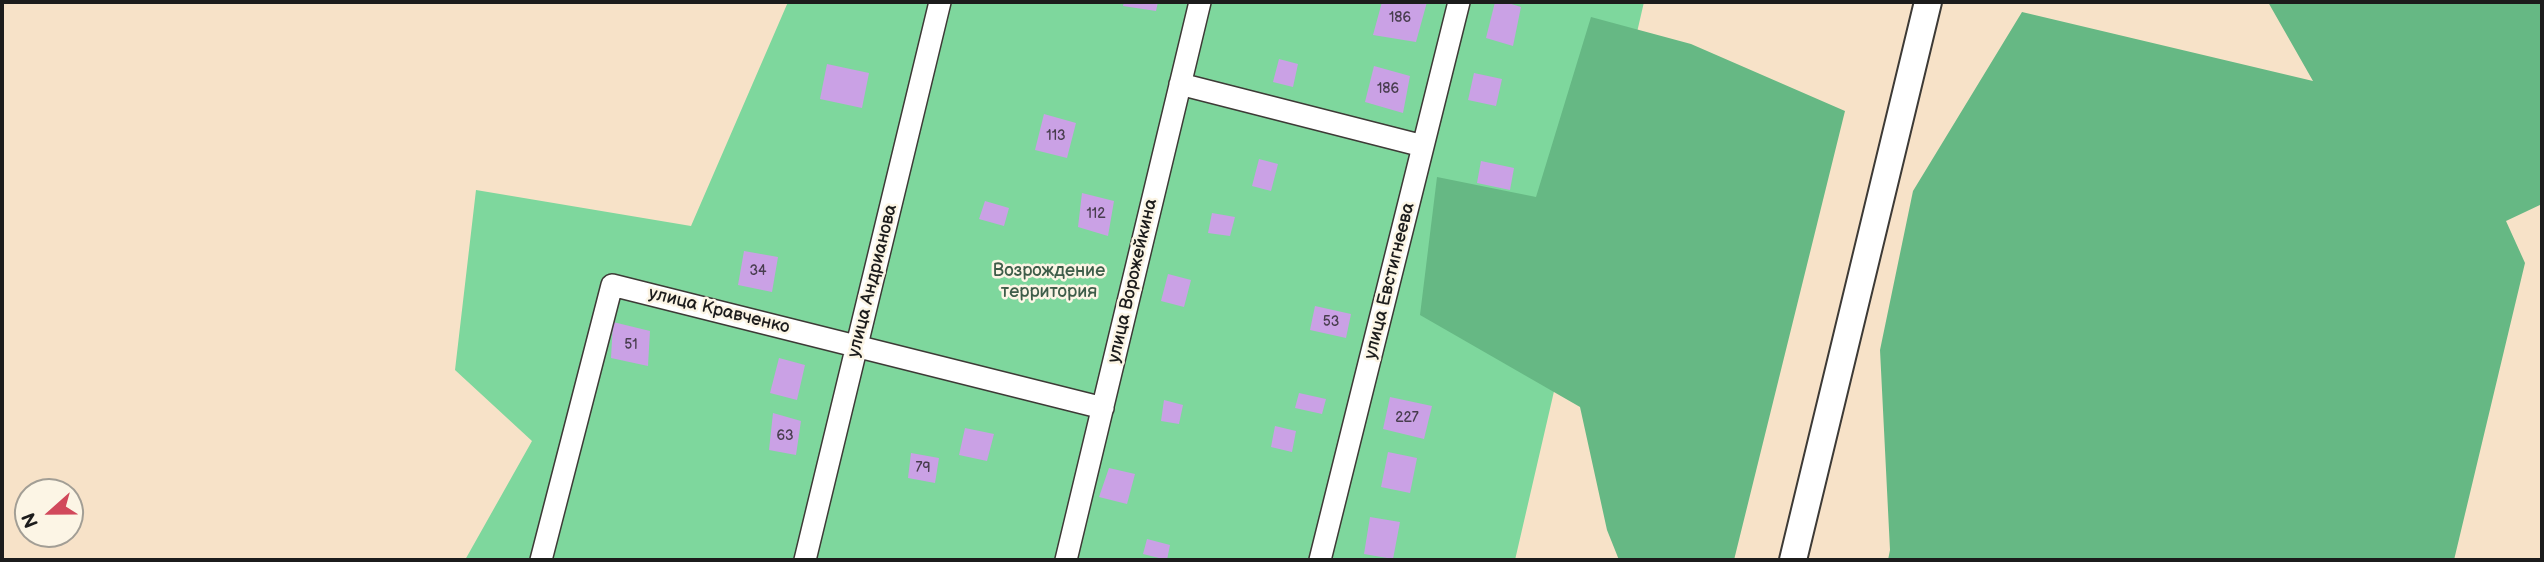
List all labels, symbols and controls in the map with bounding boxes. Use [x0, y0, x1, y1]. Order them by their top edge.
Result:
house number: 186 [1389, 10, 1411, 26]
house number: 186 [1377, 81, 1399, 97]
house number: 113 [1046, 128, 1066, 144]
street label: улица Ворожейкина [1104, 197, 1162, 365]
street label: улица Евстигнеева [1360, 201, 1420, 361]
street label: улица Андрианова [844, 202, 902, 360]
house number: 112 [1086, 206, 1106, 222]
park label: Возрождение территория [993, 260, 1105, 302]
house number: 34 [749, 263, 767, 279]
street label: улица Кравченко [646, 283, 792, 339]
house number: 53 [1323, 314, 1339, 330]
house number: 51 [624, 337, 638, 353]
house number: 227 [1395, 410, 1419, 426]
house number: 63 [776, 428, 794, 444]
house number: 79 [916, 460, 930, 476]
north arrow [14, 478, 84, 548]
text: N [18, 509, 44, 531]

